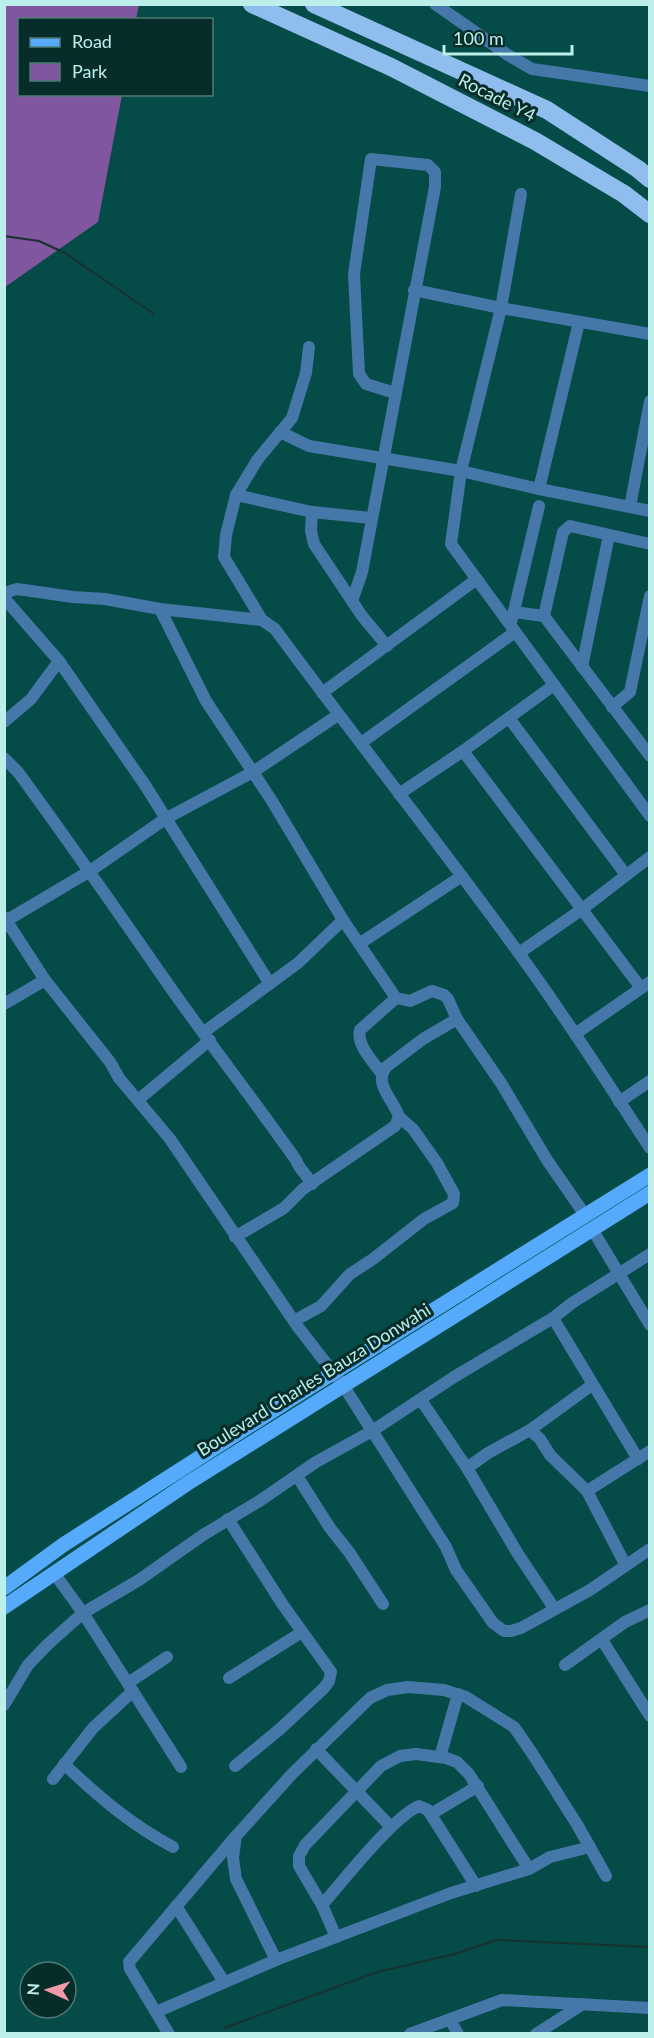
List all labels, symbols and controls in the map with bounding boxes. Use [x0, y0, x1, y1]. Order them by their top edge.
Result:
legend [18, 18, 213, 96]
scale bar [444, 18, 572, 56]
text: 100 m [453, 27, 504, 49]
text: Road [72, 30, 112, 52]
text: Park [72, 60, 108, 82]
street label: Rocade Y4 [455, 68, 540, 126]
street label: Boulevard Charles Bauza Donwahi [193, 1298, 434, 1460]
north arrow [18, 1960, 78, 2020]
text: N [23, 1983, 42, 1996]

